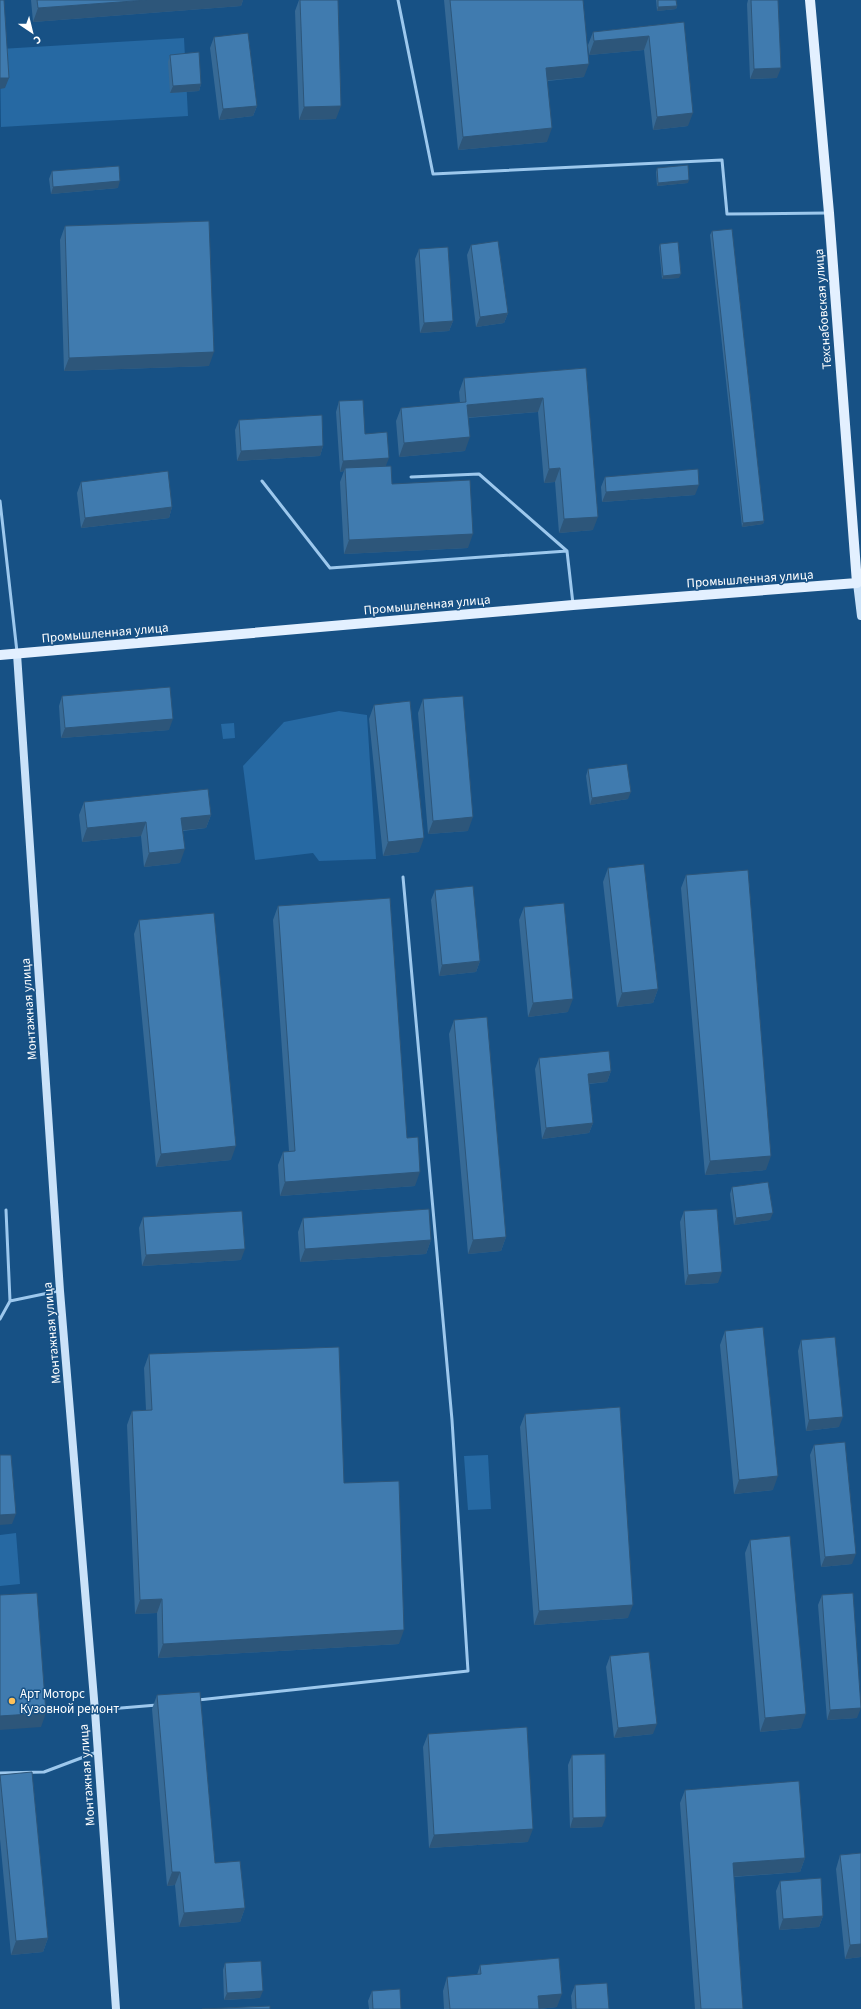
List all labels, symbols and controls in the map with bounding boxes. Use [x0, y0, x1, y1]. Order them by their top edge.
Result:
north arrow [12, 12, 52, 52]
text: С [30, 32, 44, 48]
street label: Техснабовская улица [810, 248, 836, 370]
street label: Промышленная улица [686, 566, 814, 592]
street label: Промышленная улица [363, 590, 491, 620]
street label: Промышленная улица [41, 618, 169, 648]
street label: Монтажная улица [16, 957, 42, 1061]
street label: Монтажная улица [39, 1281, 65, 1385]
place label: Арт Моторс Кузовной ремонт [20, 1685, 119, 1718]
marker: Арт Моторс Кузовной ремонт [7, 1696, 17, 1706]
street label: Монтажная улица [74, 1723, 100, 1827]

